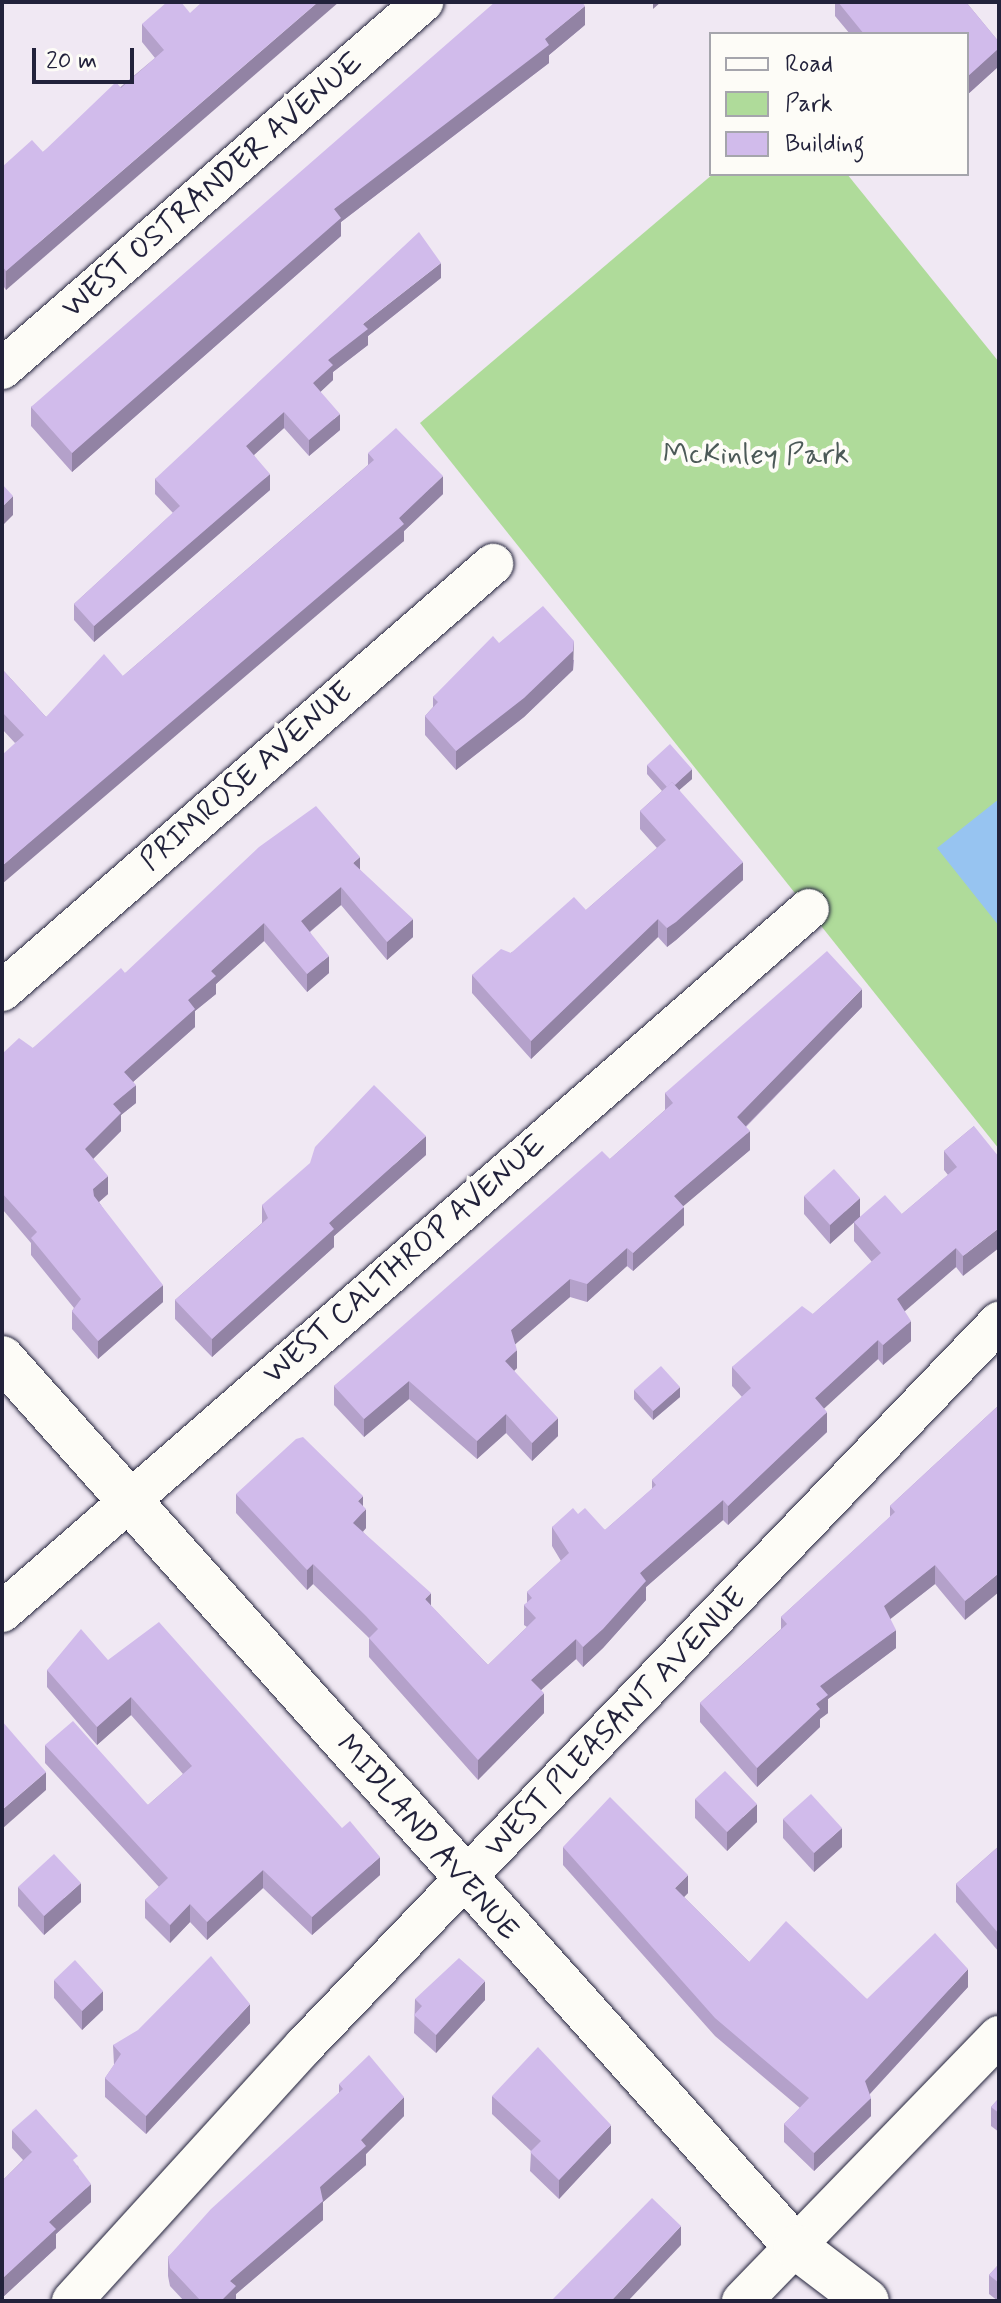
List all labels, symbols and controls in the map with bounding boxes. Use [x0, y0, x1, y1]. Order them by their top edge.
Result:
scale bar [36, 32, 138, 82]
legend [709, 32, 969, 176]
text: 20 m [46, 46, 97, 77]
street label: WEST OSTRANDER AVENUE [55, 46, 371, 326]
text: Road [785, 49, 833, 80]
text: Park [785, 89, 833, 120]
text: Building [785, 129, 865, 160]
park label: McKinley Park [665, 437, 847, 473]
street label: PRIMROSE AVENUE [133, 675, 361, 879]
street label: WEST CALTHROP AVENUE [257, 1128, 553, 1392]
street label: WEST PLEASANT AVENUE [478, 1581, 754, 1865]
street label: MIDLAND AVENUE [327, 1727, 527, 1949]

